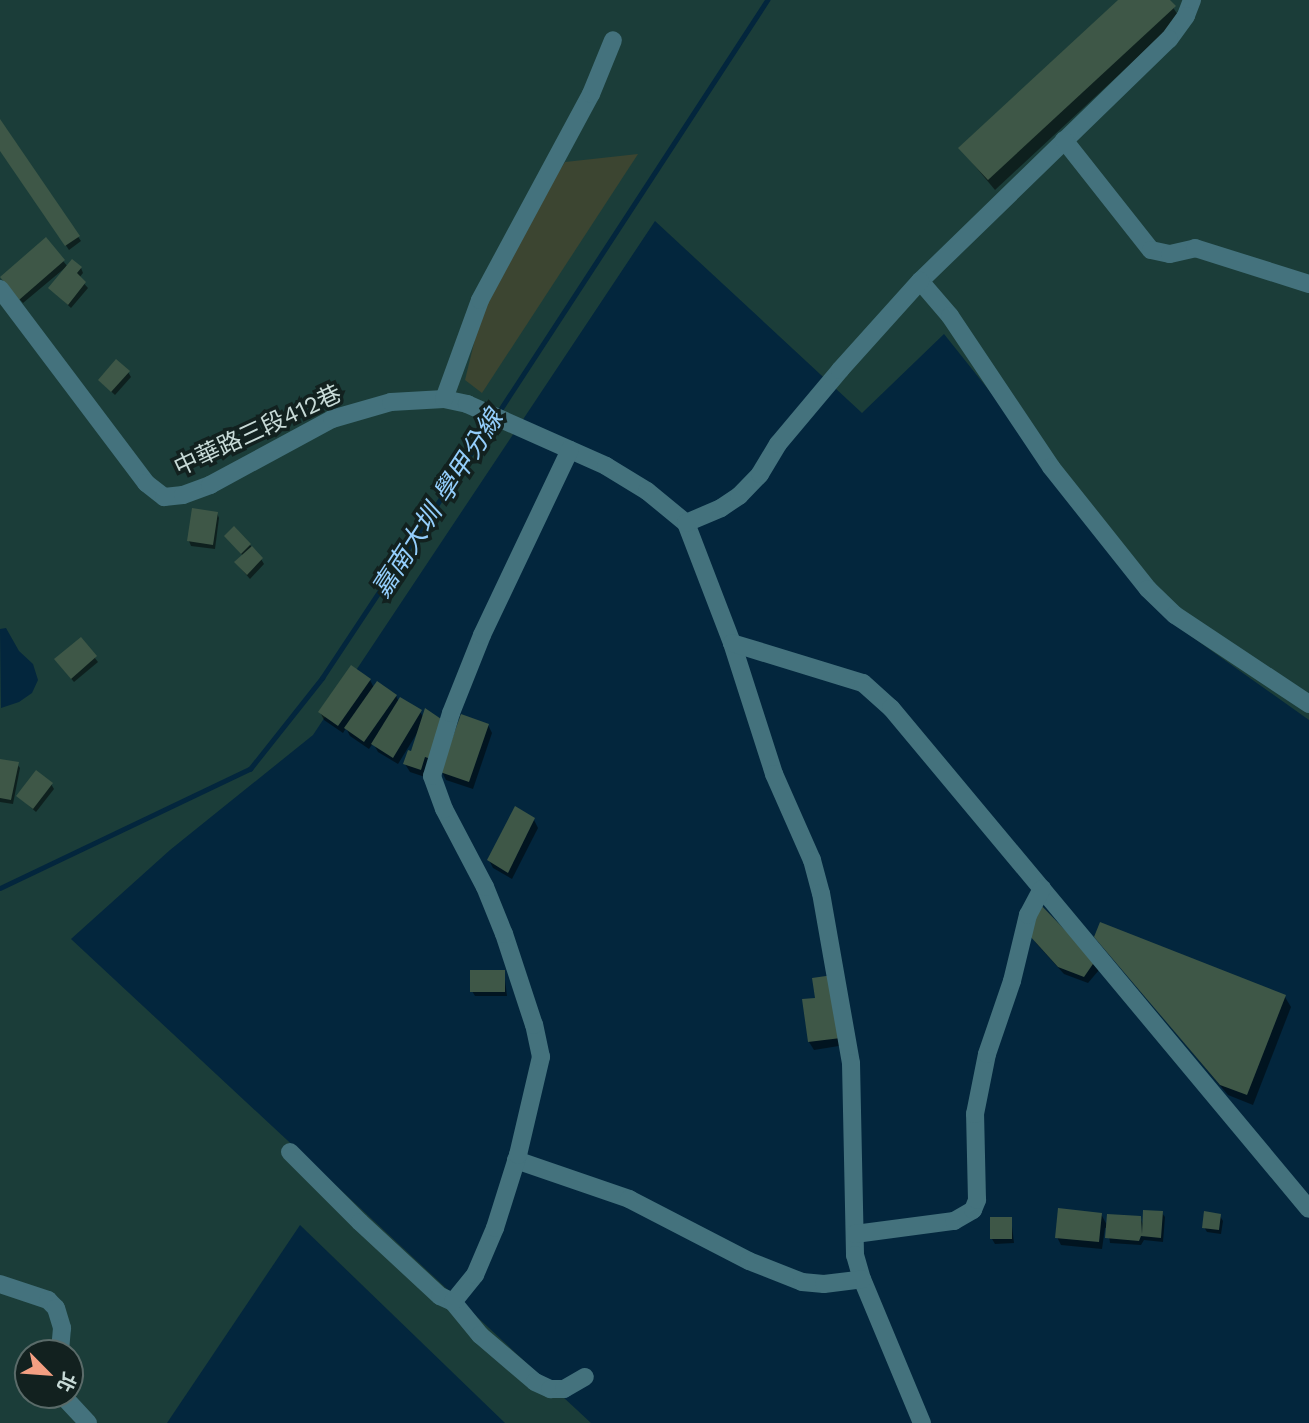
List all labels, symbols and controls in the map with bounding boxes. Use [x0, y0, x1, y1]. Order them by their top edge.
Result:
street label: 中華路三段412巷 [170, 380, 346, 482]
water label: 嘉南大圳 學甲分線 [366, 405, 510, 603]
north arrow [14, 1339, 84, 1409]
text: 北 [52, 1369, 81, 1396]

